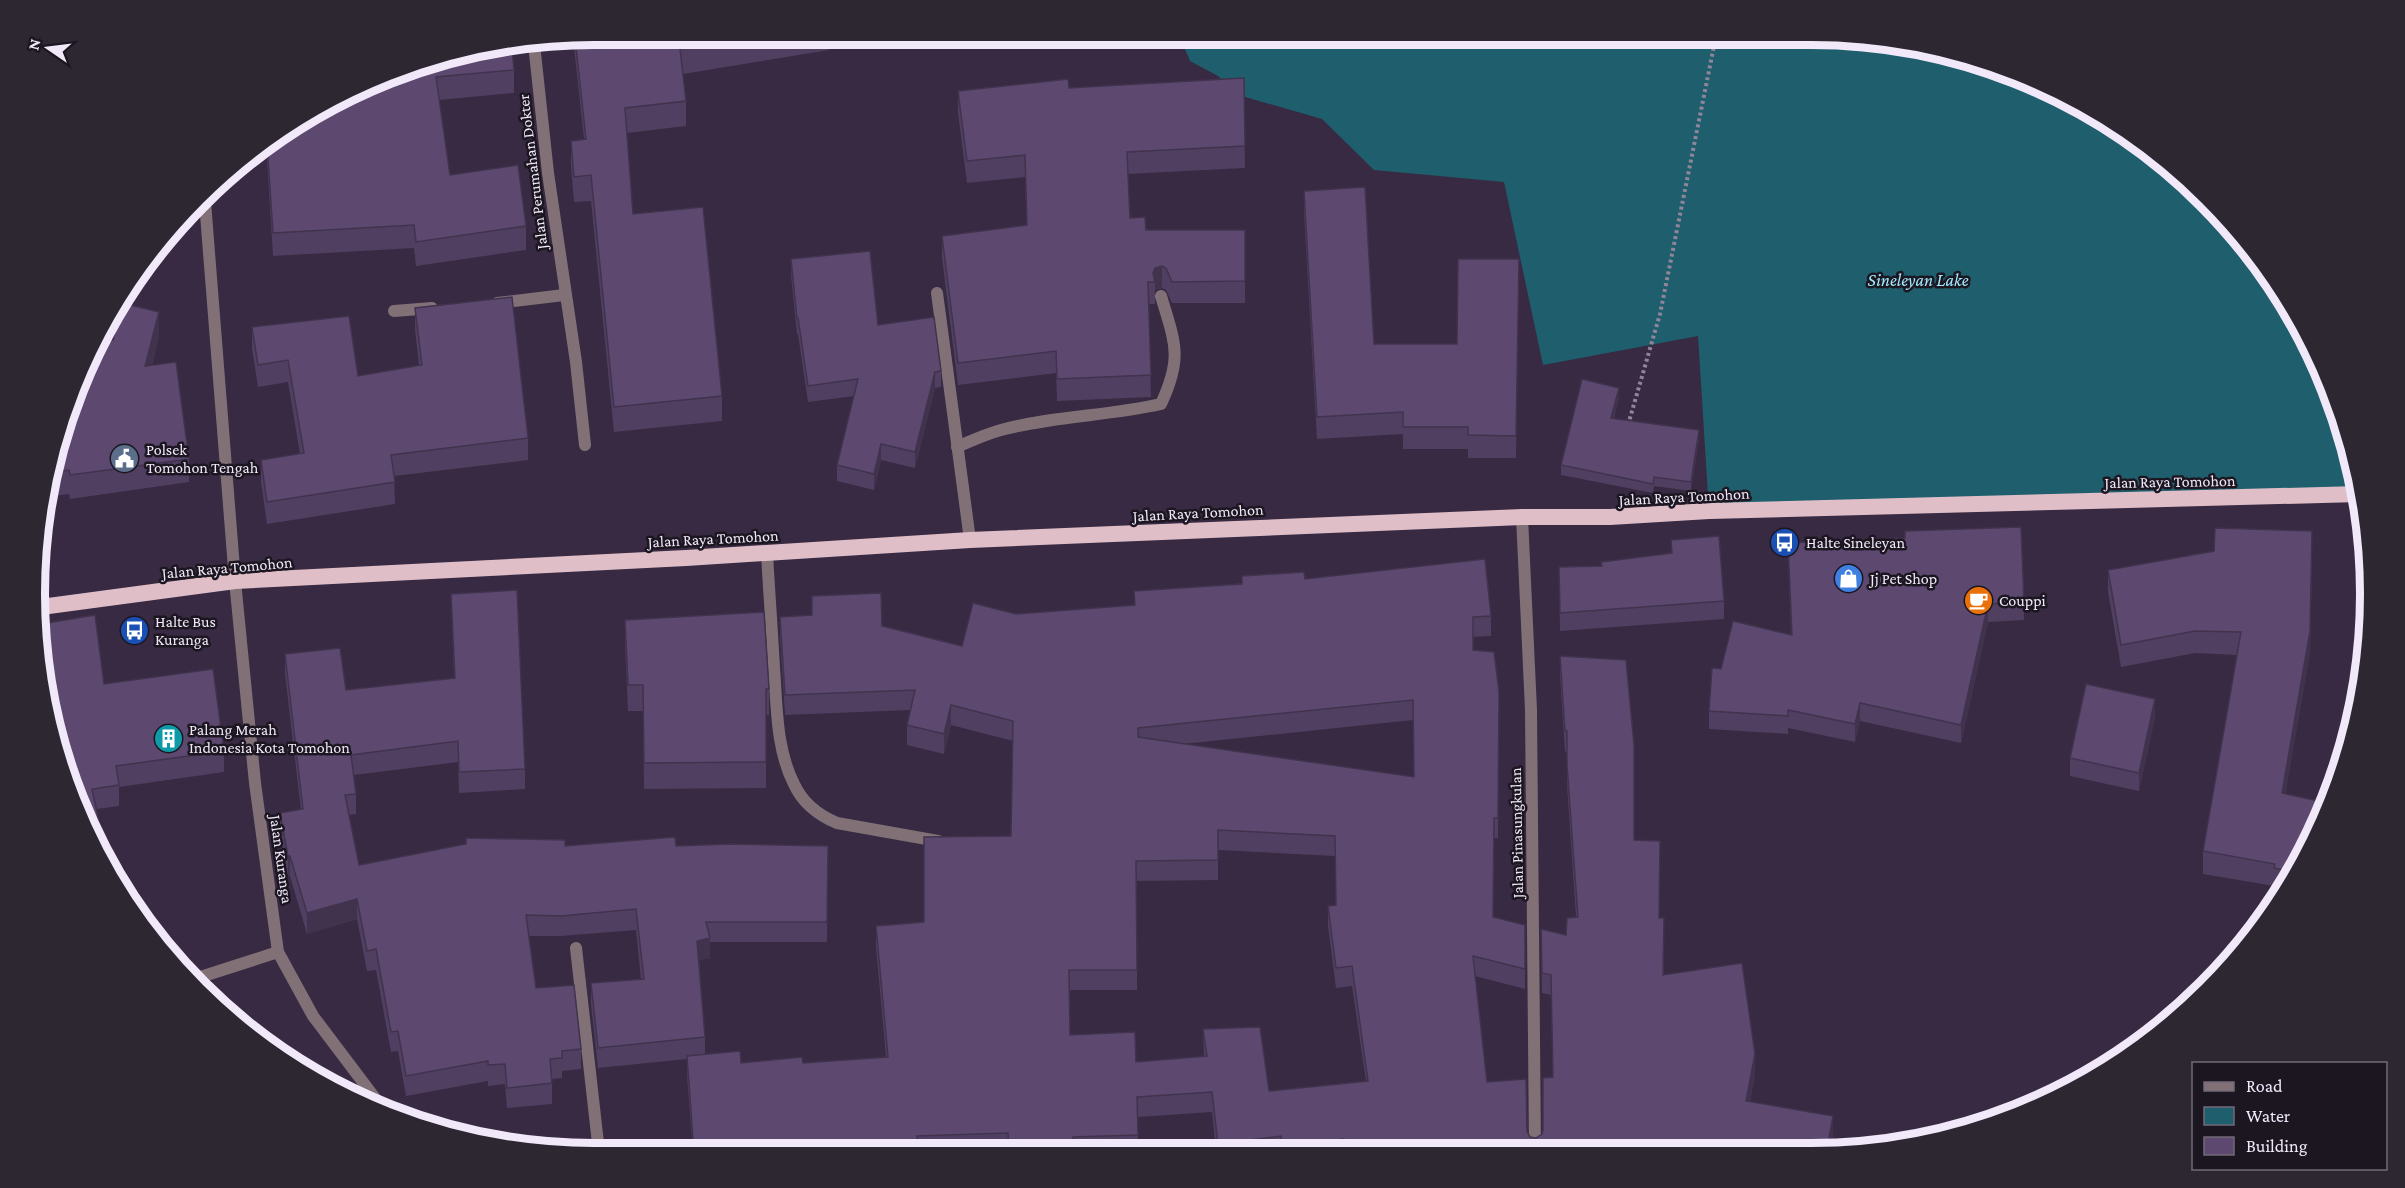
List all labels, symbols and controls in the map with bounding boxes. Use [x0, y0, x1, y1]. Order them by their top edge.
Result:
north arrow [18, 18, 78, 78]
text: N [24, 37, 44, 52]
street label: Jalan Perumahan Dokter [514, 93, 552, 253]
water label: Sineleyan Lake [1868, 270, 1969, 290]
place label: Polsek Tomohon Tengah [146, 441, 259, 477]
public building icon: Polsek Tomohon Tengah [109, 442, 141, 474]
street label: Jalan Raya Tomohon [2102, 472, 2236, 492]
street label: Jalan Raya Tomohon [1616, 485, 1750, 510]
street label: Jalan Raya Tomohon [1130, 501, 1264, 526]
bus stop icon: Halte Sineleyan [1769, 526, 1801, 558]
street label: Jalan Raya Tomohon [645, 527, 779, 552]
place label: Halte Sineleyan [1806, 534, 1906, 552]
street label: Jalan Raya Tomohon [159, 553, 294, 583]
shop icon: Jj Pet Shop [1833, 562, 1865, 594]
place label: Jj Pet Shop [1868, 570, 1937, 588]
cafe icon: Couppi [1962, 584, 1994, 616]
place label: Couppi [1999, 592, 2046, 610]
place label: Halte Bus Kuranga [155, 613, 216, 649]
bus stop icon: Halte Bus Kuranga [118, 614, 150, 646]
place label: Palang Merah Indonesia Kota Tomohon [189, 721, 350, 756]
building icon: Palang Merah Indonesia Kota Tomohon [152, 722, 184, 754]
street label: Jalan Pinasungkulan [1507, 767, 1527, 901]
street label: Jalan Kuranga [266, 812, 296, 905]
legend [2192, 1062, 2387, 1170]
text: Road [2246, 1076, 2283, 1096]
text: Water [2246, 1106, 2291, 1126]
text: Building [2246, 1136, 2308, 1156]

